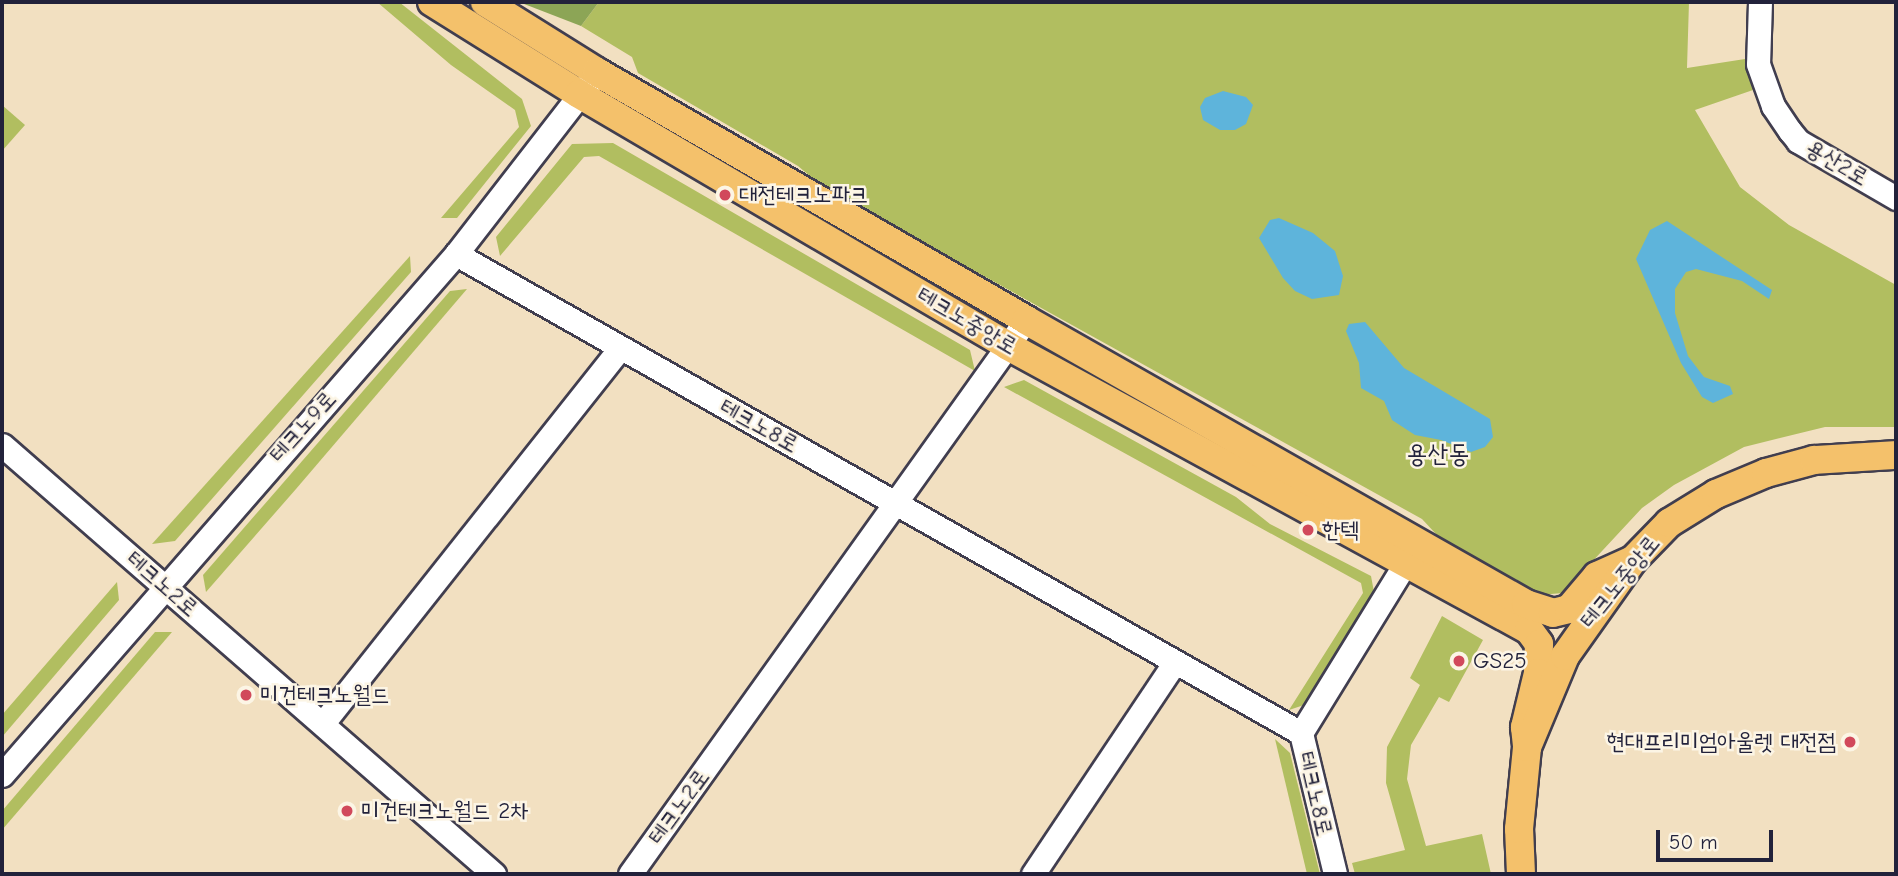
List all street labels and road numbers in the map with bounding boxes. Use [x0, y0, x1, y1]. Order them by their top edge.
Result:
street label: 용산2로 [1801, 134, 1873, 192]
street label: 테크노중앙로 [912, 281, 1022, 361]
street label: 테크노9로 [264, 386, 342, 468]
street label: 테크노8로 [715, 393, 803, 459]
street label: 테크노중앙로 [1574, 530, 1666, 634]
street label: 테크노2로 [120, 545, 204, 623]
street label: 테크노8로 [1292, 749, 1338, 839]
street label: 테크노2로 [643, 764, 715, 850]

